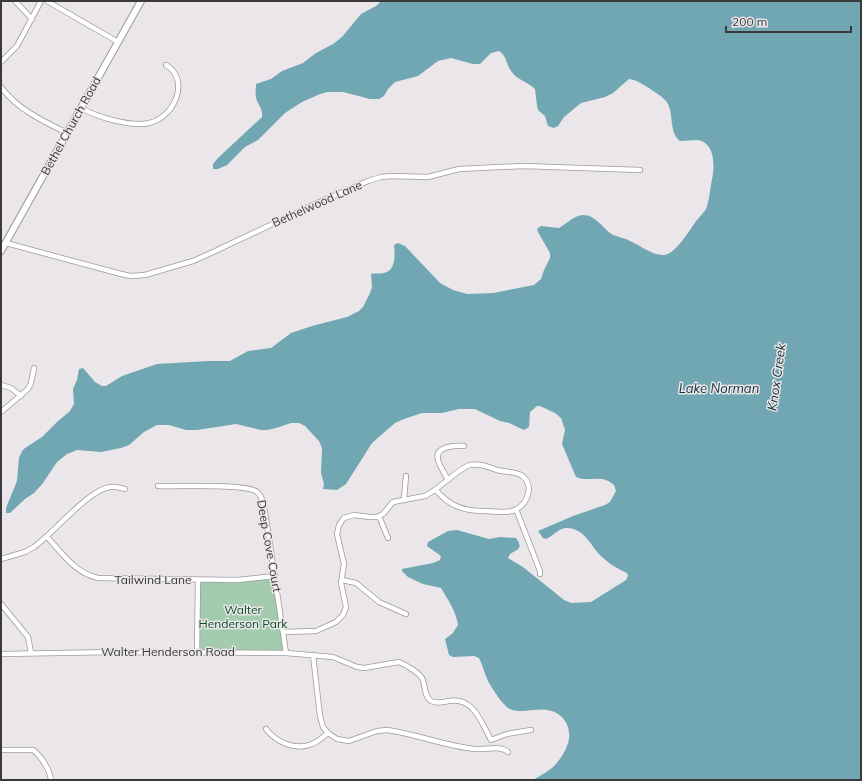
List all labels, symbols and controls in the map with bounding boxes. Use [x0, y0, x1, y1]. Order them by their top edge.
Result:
scale bar [726, 8, 851, 34]
text: 200 m [732, 14, 767, 29]
street label: Bethel Church Road [37, 74, 104, 178]
street label: Bethelwood Lane [269, 177, 364, 230]
water label: Knox Creek [763, 342, 789, 412]
water label: Lake Norman [679, 380, 759, 396]
street label: Deep Cove Court [254, 499, 285, 593]
street label: Tailwind Lane [114, 572, 192, 587]
park label: Walter Henderson Park [198, 602, 288, 631]
street label: Walter Henderson Road [101, 644, 235, 659]

